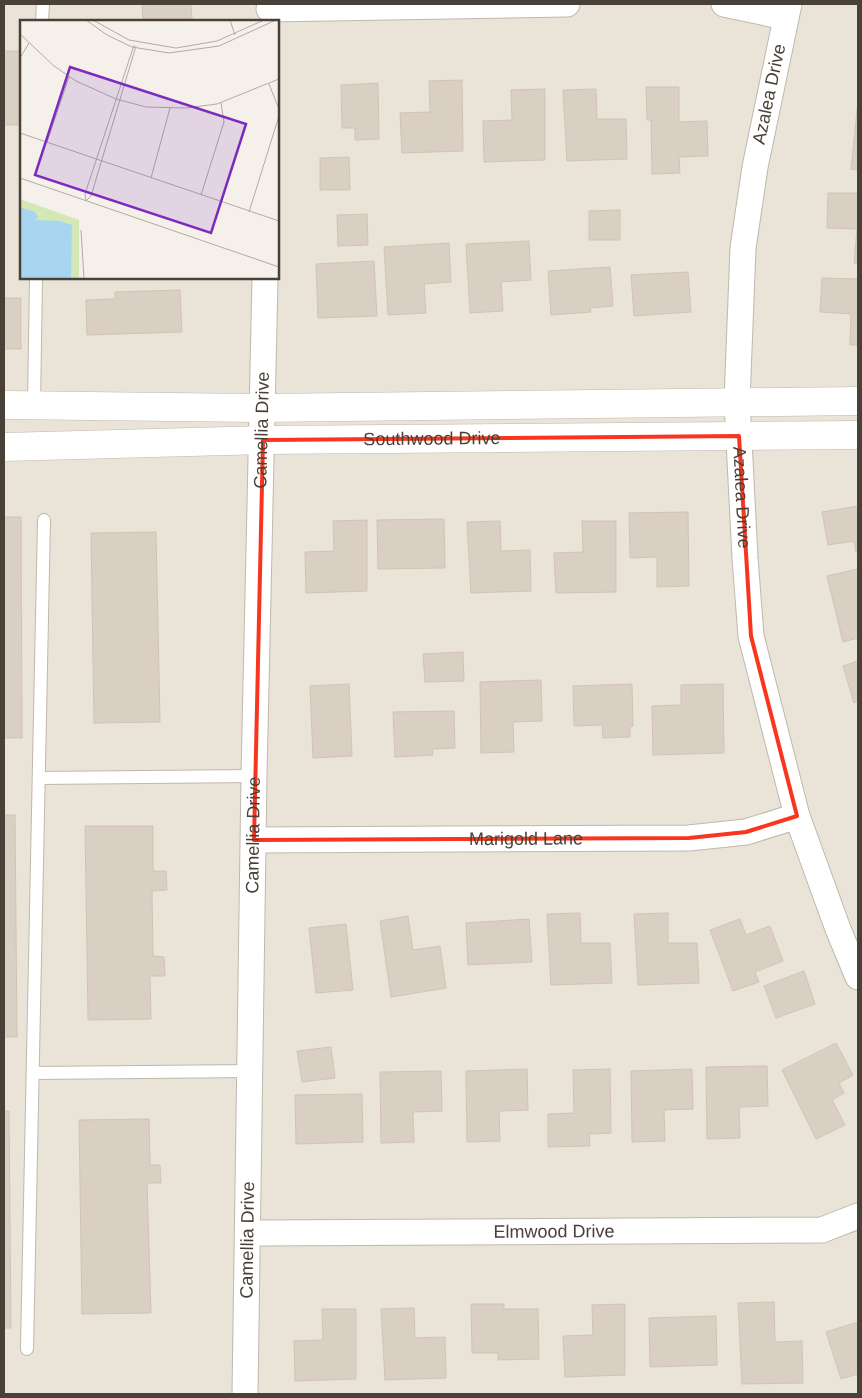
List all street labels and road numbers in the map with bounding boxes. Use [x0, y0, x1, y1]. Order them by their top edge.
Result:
street label: Azalea Drive [749, 42, 789, 146]
street label: Camellia Drive [250, 371, 273, 489]
street label: Southwood Drive [363, 428, 501, 449]
street label: Azalea Drive [729, 446, 754, 549]
street label: Camellia Drive [242, 776, 264, 894]
street label: Marigold Lane [469, 828, 583, 849]
street label: Camellia Drive [236, 1181, 258, 1299]
street label: Elmwood Drive [493, 1221, 615, 1242]

